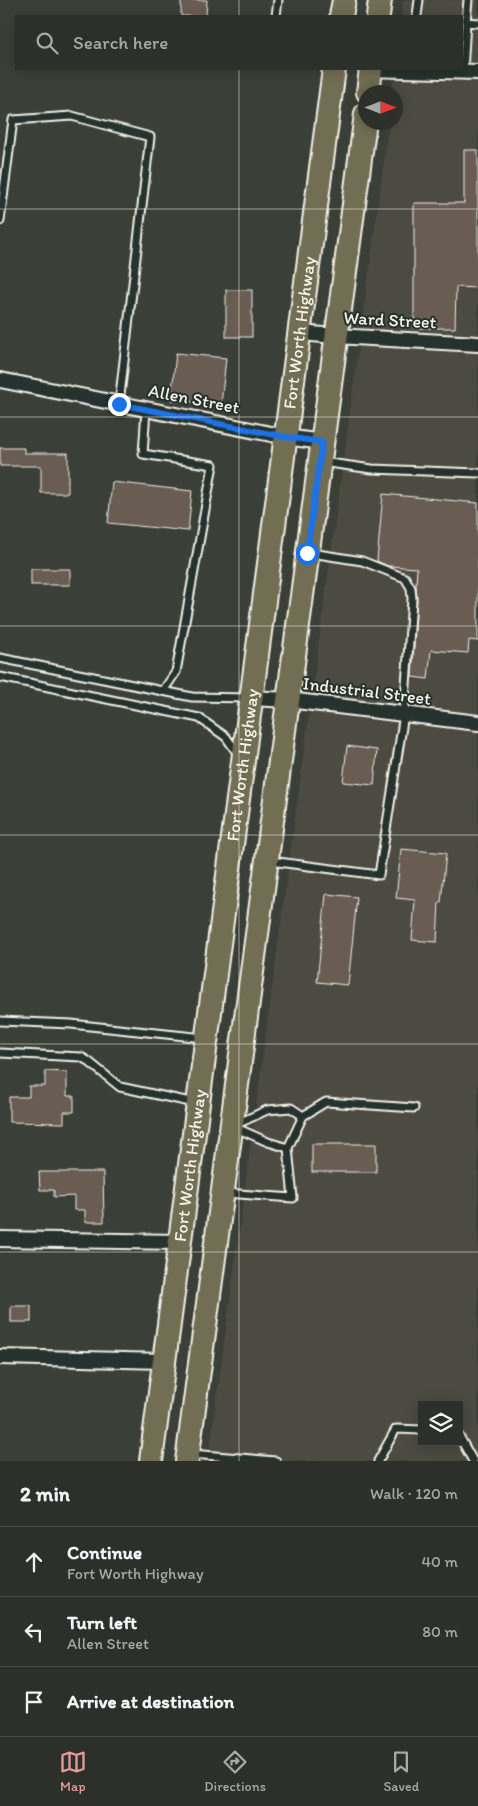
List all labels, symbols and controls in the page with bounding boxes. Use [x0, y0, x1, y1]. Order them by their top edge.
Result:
search box [15, 15, 463, 70]
icon: search [33, 29, 61, 57]
text: Search here [73, 31, 168, 54]
north arrow [358, 85, 403, 130]
street label: Fort Worth Highway [278, 255, 320, 410]
street label: Ward Street [343, 307, 437, 333]
street label: Allen Street [147, 379, 242, 419]
route end [108, 393, 131, 416]
route start [296, 542, 319, 565]
street label: Industrial Street [302, 672, 432, 710]
street label: Fort Worth Highway [222, 687, 263, 843]
street label: Fort Worth Highway [169, 1087, 211, 1243]
map controls [418, 1401, 463, 1446]
button: layers [418, 1401, 463, 1446]
text: 2 min [20, 1481, 70, 1506]
text: Walk · 120 m [370, 1484, 458, 1503]
text: Continue [67, 1541, 142, 1564]
icon: ahead [20, 1548, 48, 1576]
text: 40 m [421, 1552, 458, 1571]
text: Fort Worth Highway [67, 1564, 204, 1583]
text: Turn left [67, 1611, 137, 1634]
icon: left [20, 1618, 48, 1646]
text: 80 m [422, 1622, 458, 1641]
text: Allen Street [67, 1634, 149, 1653]
icon: arrive [20, 1688, 48, 1716]
text: Arrive at destination [67, 1690, 234, 1713]
tab: Map [59, 1748, 87, 1795]
tab: Directions [204, 1748, 266, 1795]
tab: Saved [383, 1748, 419, 1795]

